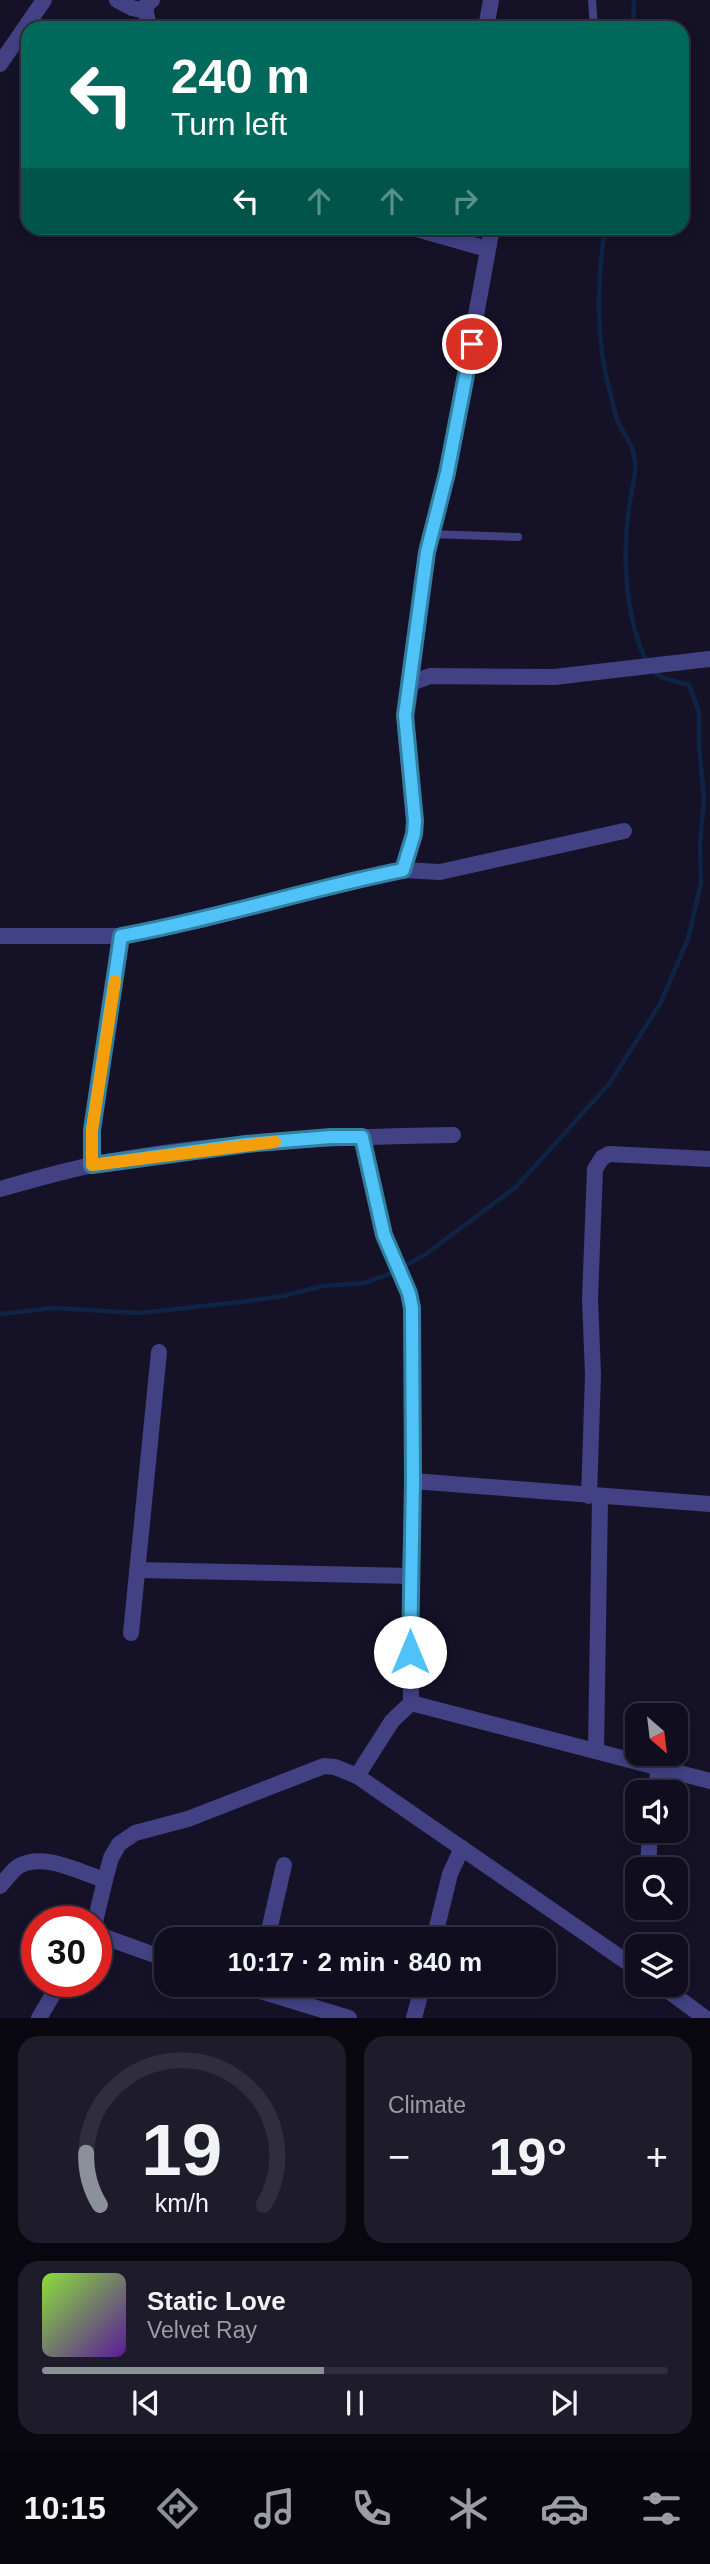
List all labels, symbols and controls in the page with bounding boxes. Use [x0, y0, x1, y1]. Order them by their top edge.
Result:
icon: left [56, 49, 147, 140]
text: 240 m [171, 49, 310, 103]
text: Turn left [171, 106, 287, 142]
icon: left [227, 182, 265, 220]
icon: ahead [300, 182, 338, 220]
icon: ahead [373, 182, 411, 220]
icon: right [446, 182, 484, 220]
pin [442, 314, 502, 374]
icon: arrive [453, 325, 491, 363]
position arrow [373, 1615, 447, 1689]
north arrow [625, 1703, 688, 1766]
map controls [625, 1703, 688, 1997]
button: sound [625, 1780, 688, 1843]
button: search [625, 1857, 688, 1920]
speed limit sign: 30 [21, 1906, 112, 1997]
button: layers [625, 1934, 688, 1997]
text: 10:17 · 2 min · 840 m [228, 1947, 482, 1977]
text: Climate [388, 2092, 466, 2118]
text: 19 [142, 2110, 222, 2191]
text: 19° [489, 2128, 567, 2186]
text: − [388, 2136, 410, 2178]
text: + [646, 2136, 668, 2178]
text: km/h [155, 2189, 209, 2217]
text: Static Love [147, 2286, 286, 2316]
text: Velvet Ray [147, 2317, 257, 2343]
icon: previous [127, 2384, 165, 2422]
icon: pause [336, 2384, 374, 2422]
icon: next [545, 2384, 583, 2422]
icon: directions [153, 2484, 202, 2533]
icon: music [250, 2484, 299, 2533]
icon: phone [347, 2484, 396, 2533]
icon: climate [444, 2484, 493, 2533]
icon: car [540, 2484, 589, 2533]
icon: filters [637, 2484, 686, 2533]
text: 10:15 [24, 2490, 106, 2526]

